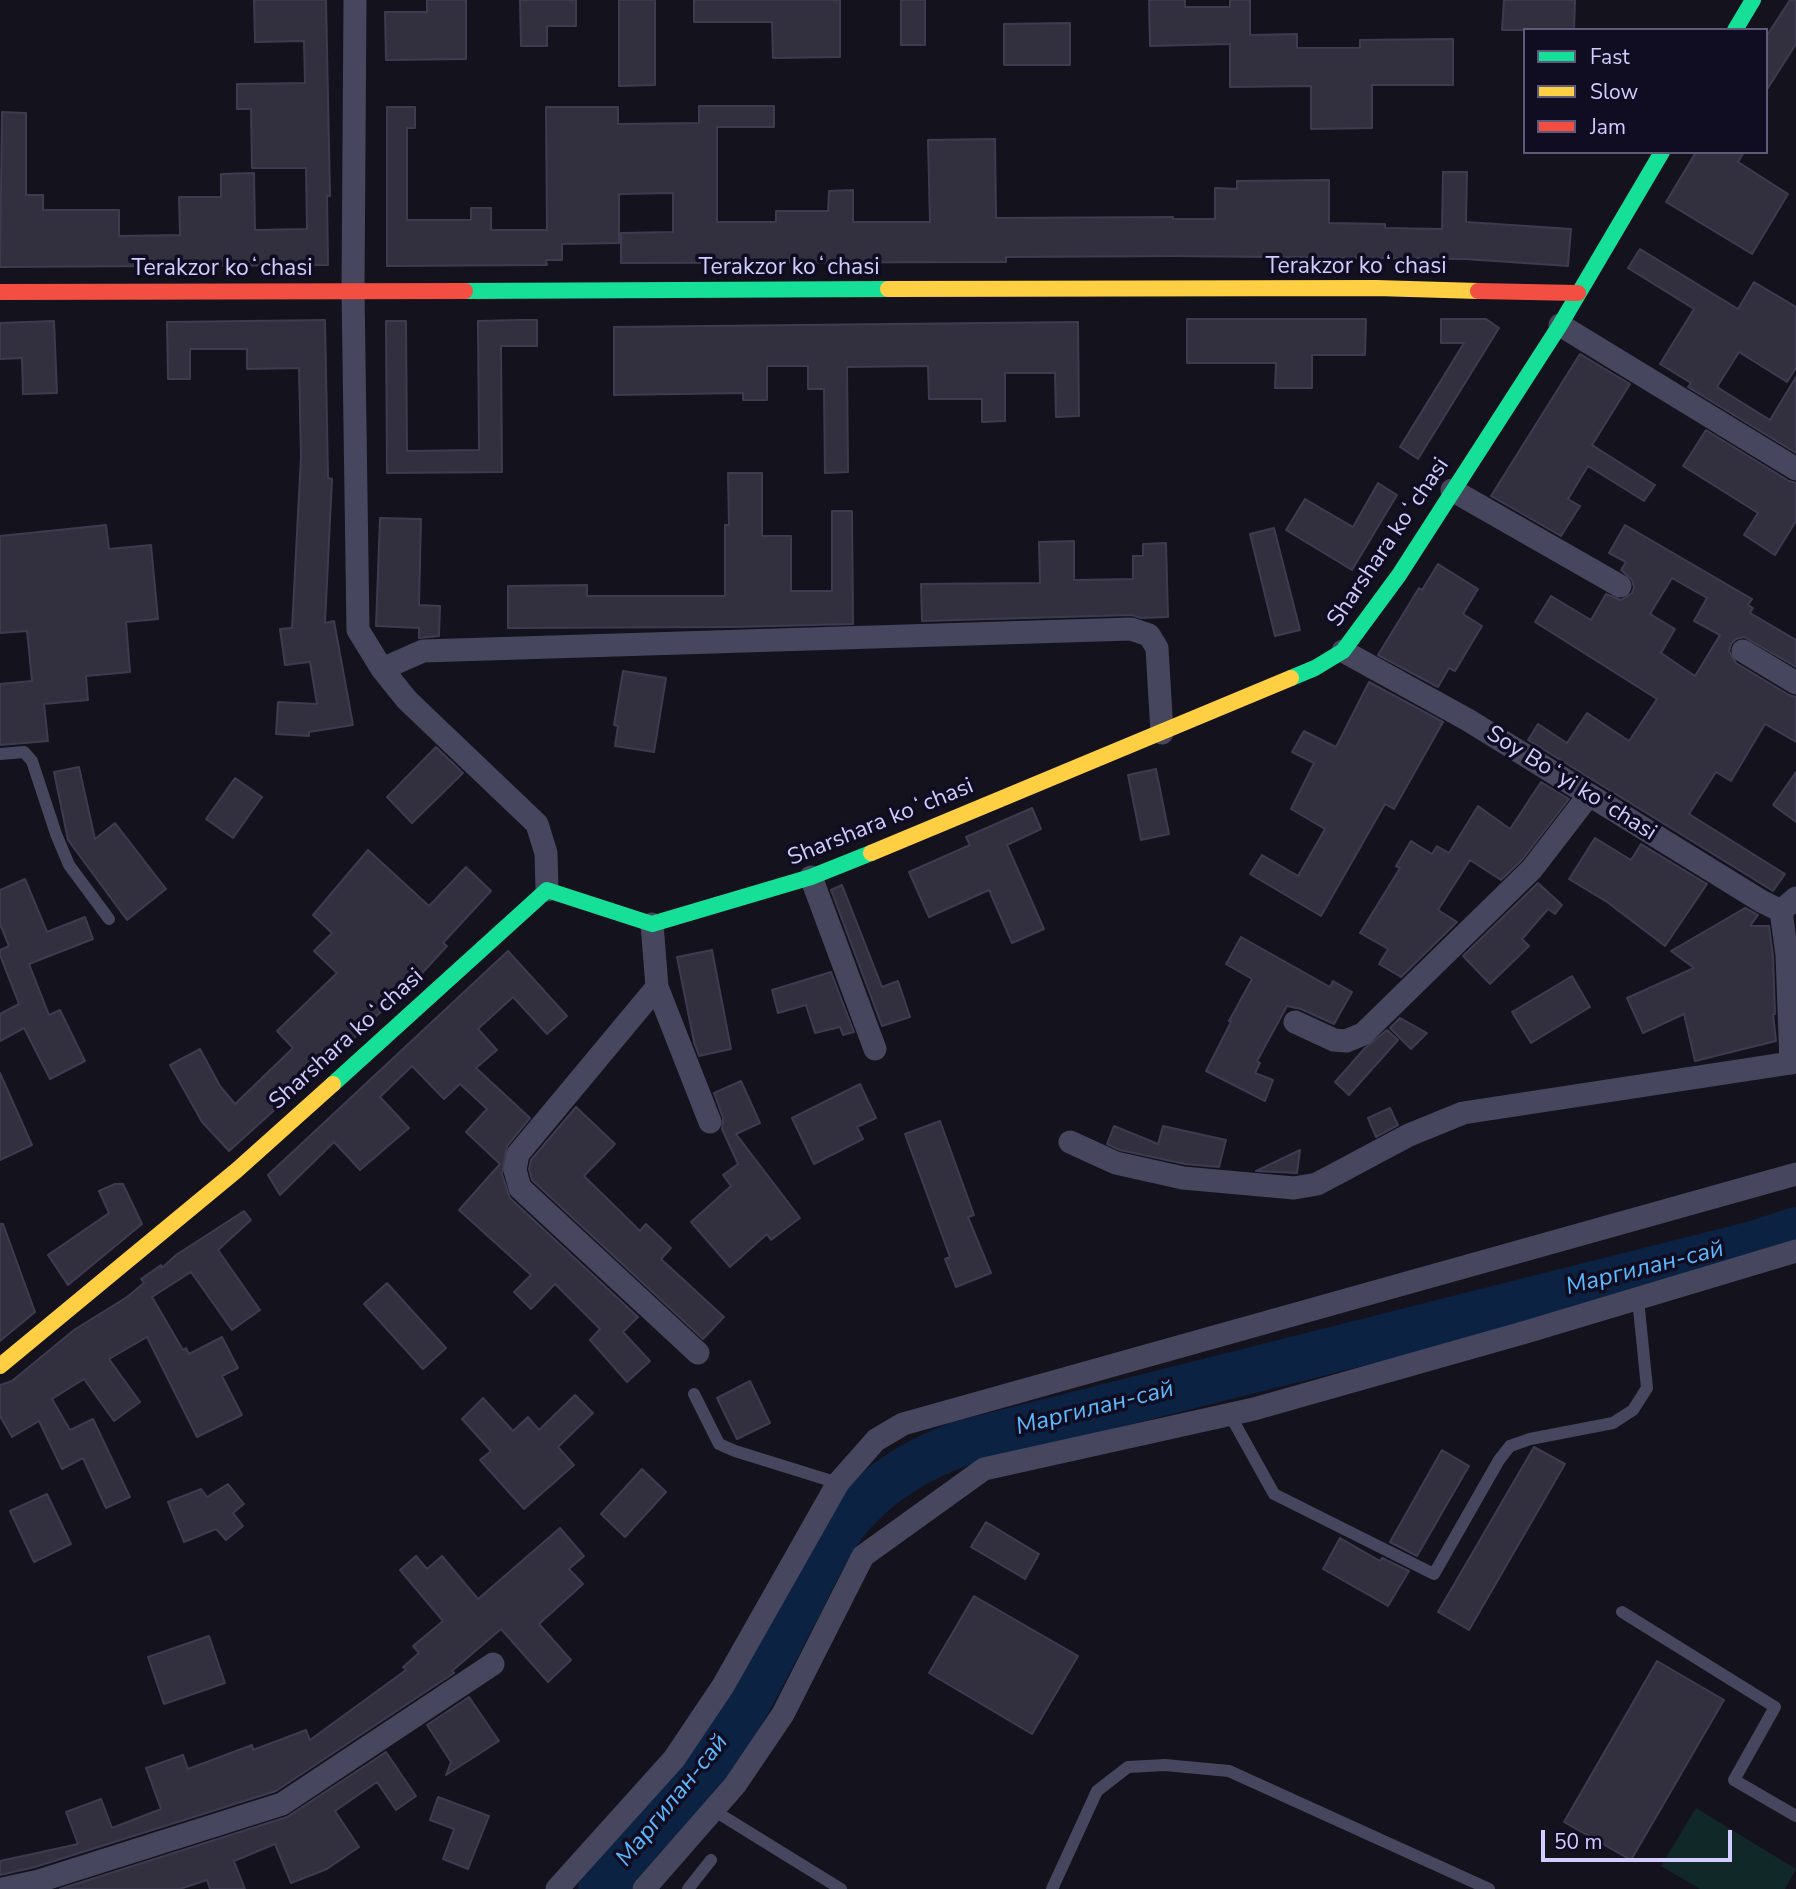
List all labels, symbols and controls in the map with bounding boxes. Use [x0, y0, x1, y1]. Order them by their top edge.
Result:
legend [1523, 28, 1768, 154]
text: Fast [1590, 43, 1630, 71]
text: Slow [1590, 78, 1638, 106]
text: Jam [1590, 113, 1626, 141]
street label: Terakzor koʻchasi [1265, 253, 1447, 281]
street label: Terakzor koʻchasi [698, 254, 880, 282]
street label: Terakzor koʻchasi [131, 255, 313, 283]
street label: Sharshara koʻchasi [1322, 453, 1456, 633]
street label: Soy Boʻyi koʻchasi [1481, 721, 1661, 847]
street label: Sharshara koʻchasi [784, 773, 978, 873]
street label: Sharshara koʻchasi [264, 964, 430, 1116]
water label: Маргилан-сай [1563, 1235, 1727, 1303]
water label: Маргилан-сай [1013, 1375, 1177, 1443]
water label: Маргилан-сай [611, 1729, 735, 1873]
scale bar [1544, 1815, 1735, 1859]
text: 50 m [1554, 1828, 1603, 1856]

